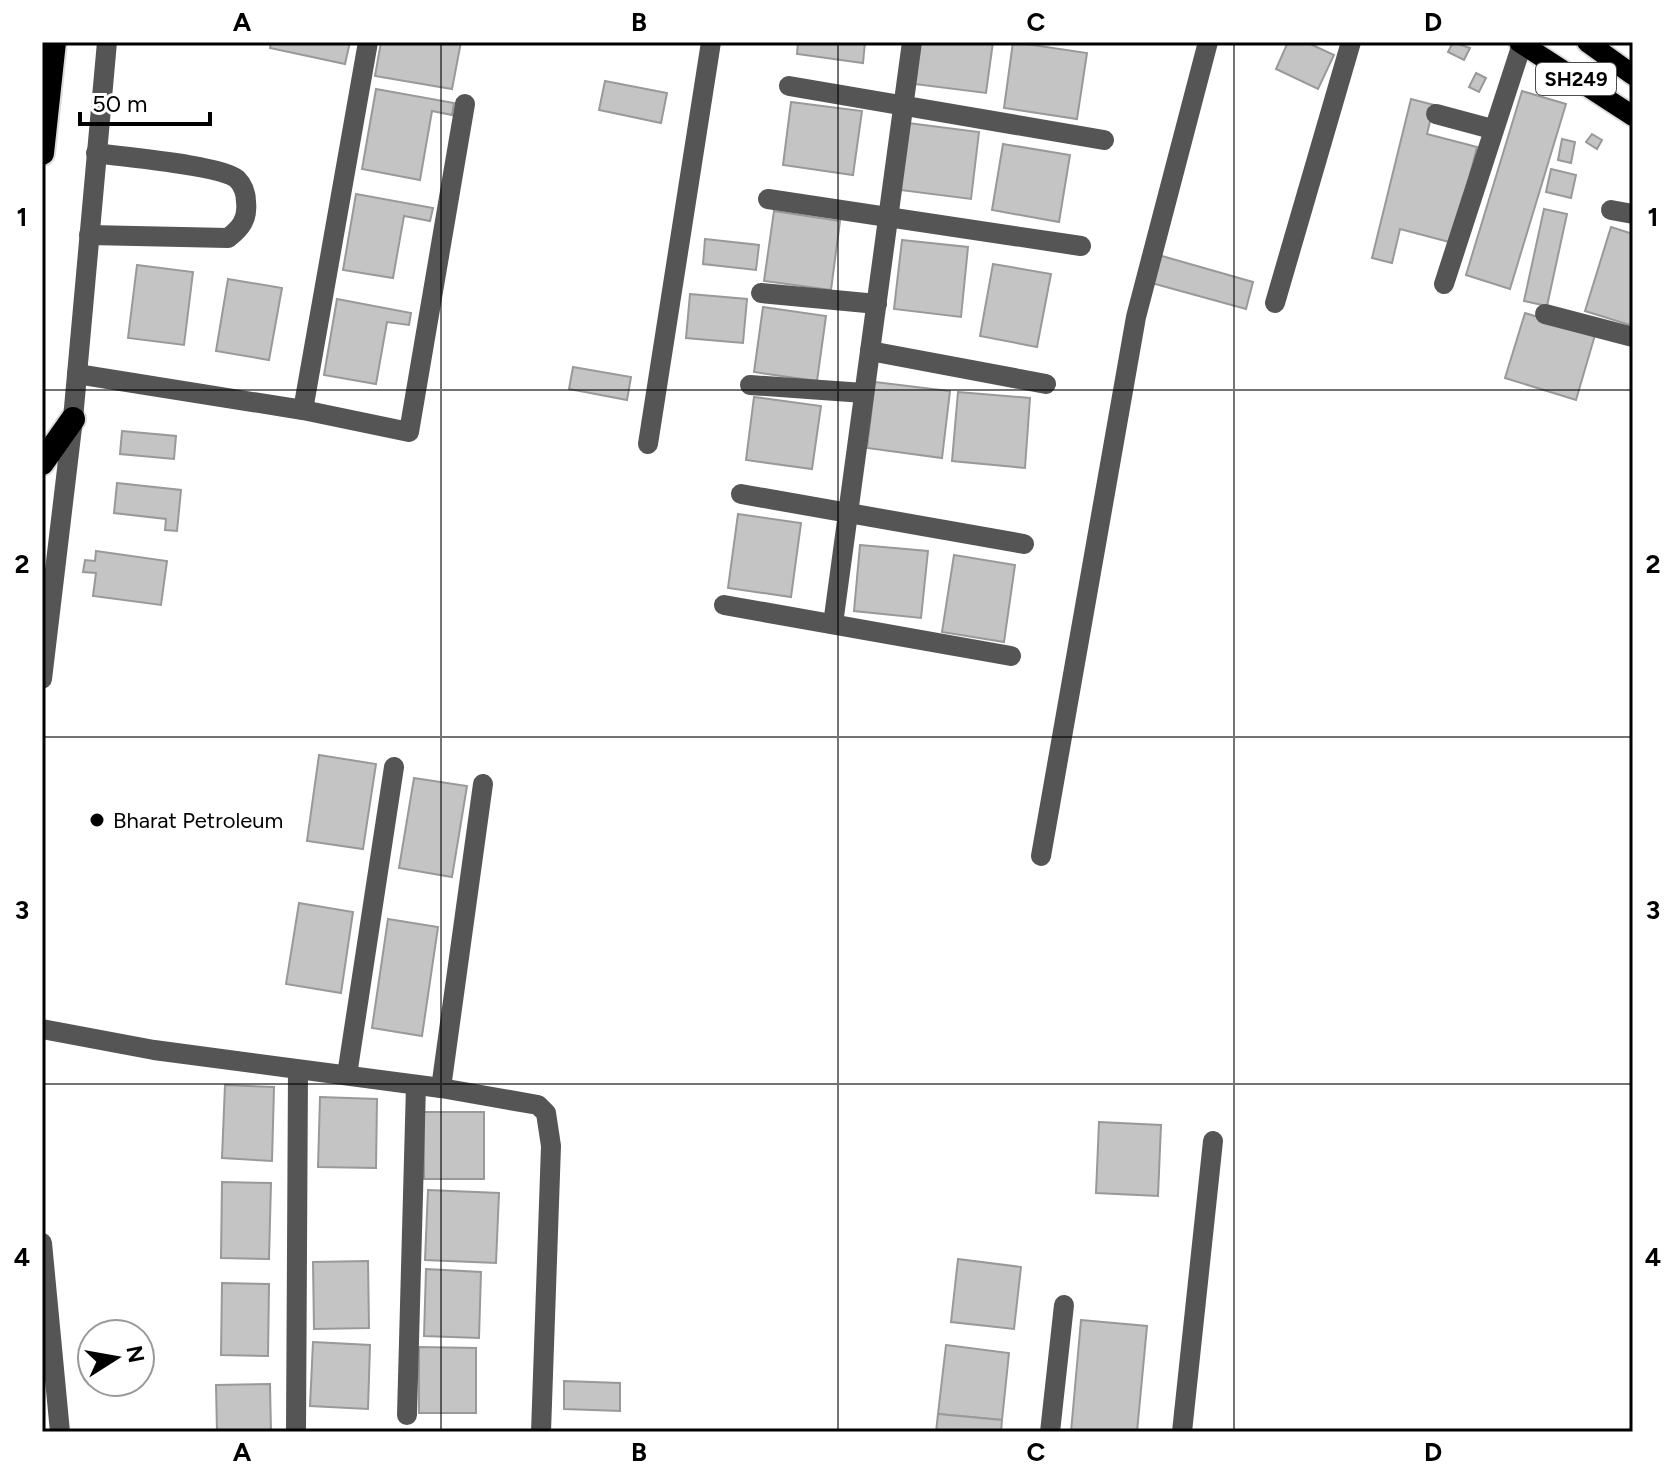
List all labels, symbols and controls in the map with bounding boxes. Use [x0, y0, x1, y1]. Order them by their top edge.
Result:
text: A [233, 6, 252, 38]
text: B [631, 6, 647, 38]
text: C [1027, 6, 1046, 38]
text: D [1424, 6, 1442, 38]
road number: SH249 [1536, 63, 1616, 95]
scale bar [80, 76, 210, 126]
text: 50 m [92, 89, 148, 118]
text: 1 [17, 201, 27, 233]
text: 1 [1648, 201, 1658, 233]
text: 2 [14, 548, 30, 580]
text: 2 [1645, 548, 1661, 580]
place label: Bharat Petroleum [113, 807, 283, 834]
marker: Bharat Petroleum [88, 811, 106, 829]
text: 3 [15, 894, 29, 926]
text: 3 [1646, 894, 1660, 926]
text: 4 [14, 1241, 30, 1273]
text: 4 [1645, 1241, 1661, 1273]
north arrow [76, 1318, 156, 1398]
text: N [120, 1343, 150, 1365]
text: A [233, 1436, 252, 1468]
text: B [631, 1436, 647, 1468]
text: C [1027, 1436, 1046, 1468]
text: D [1424, 1436, 1442, 1468]

